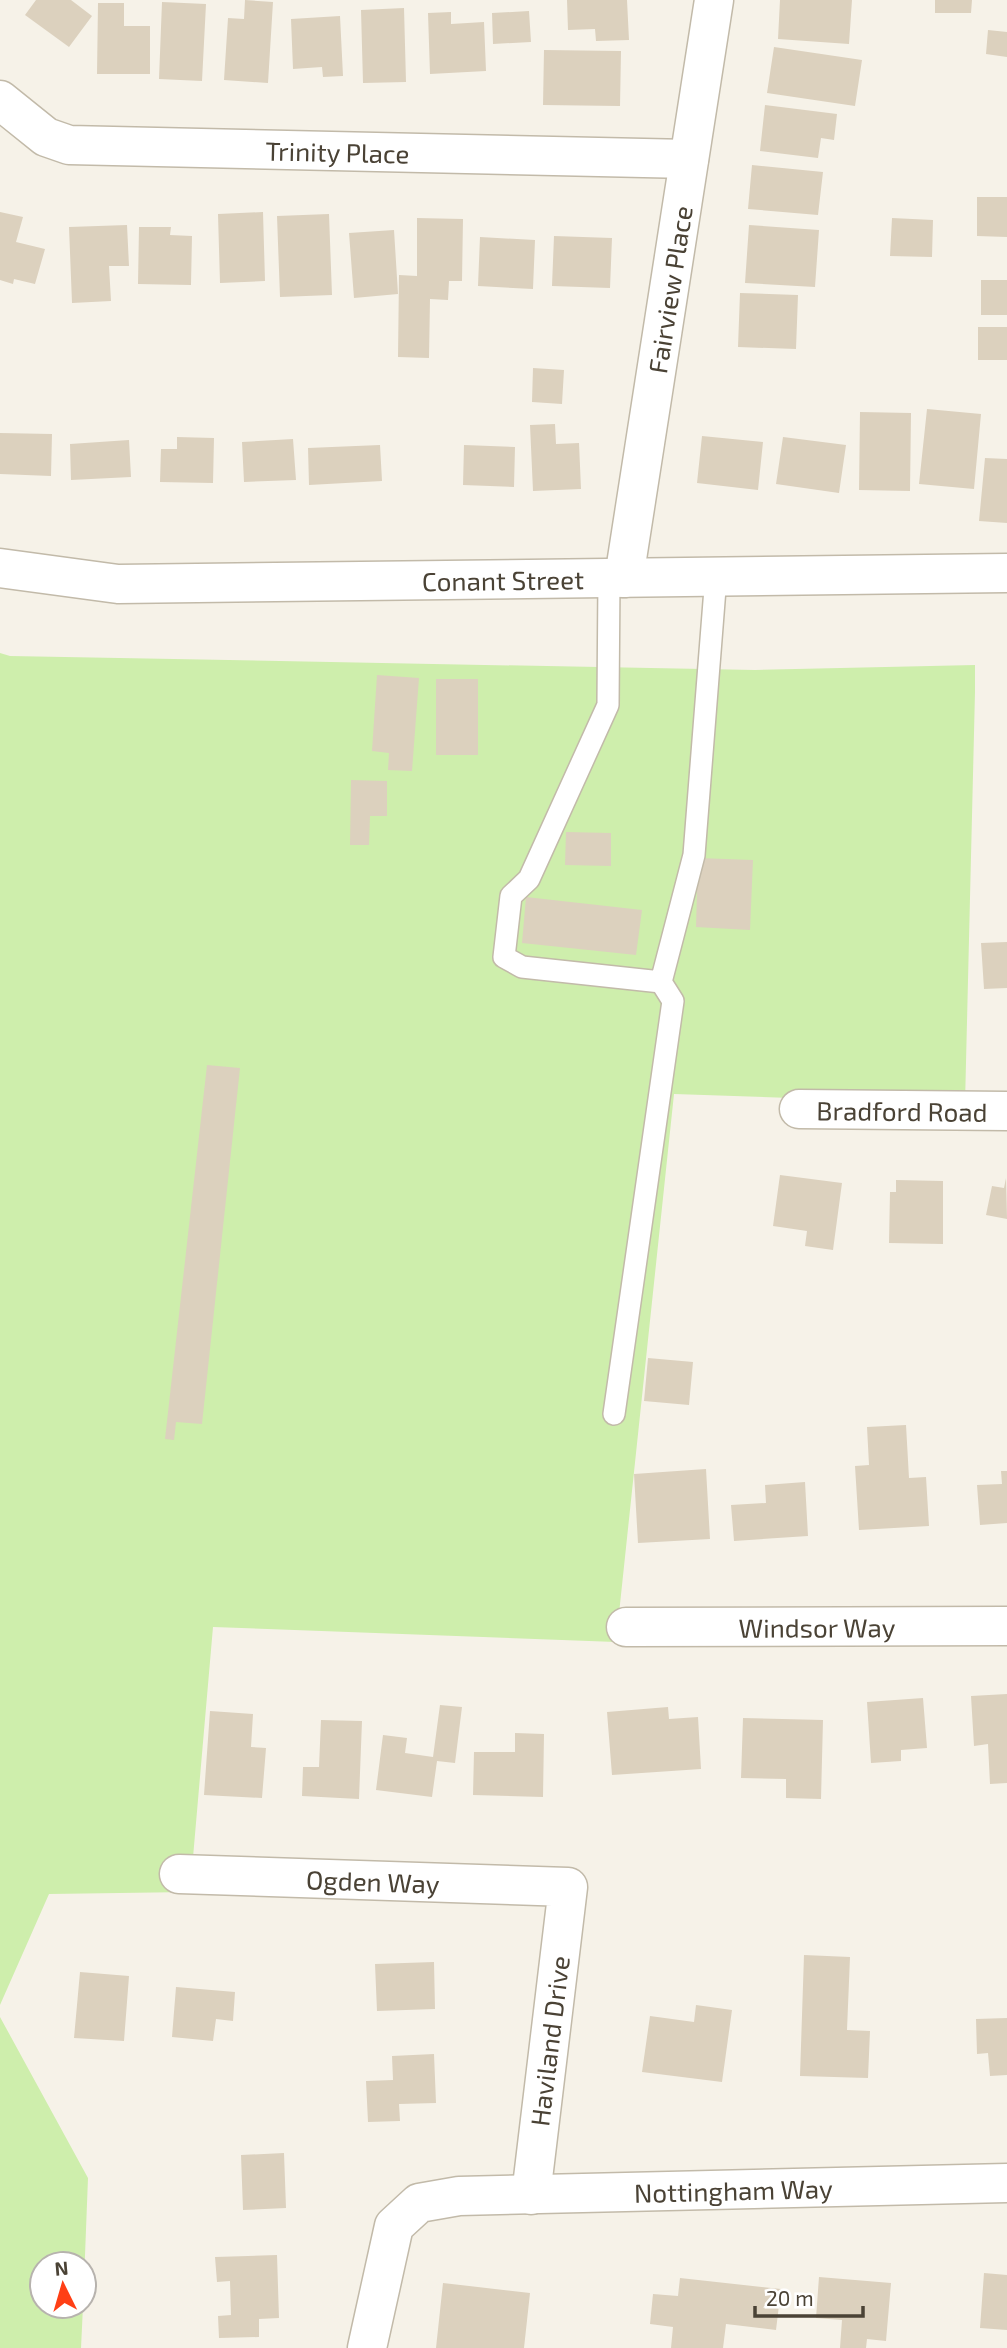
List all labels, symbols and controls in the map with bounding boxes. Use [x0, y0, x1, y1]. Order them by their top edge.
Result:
street label: Trinity Place [265, 134, 410, 168]
street label: Fairview Place [641, 203, 697, 376]
street label: Conant Street [422, 563, 584, 596]
street label: Bradford Road [816, 1094, 988, 1126]
street label: Windsor Way [739, 1611, 896, 1642]
street label: Ogden Way [306, 1863, 440, 1898]
street label: Haviland Drive [523, 1954, 575, 2128]
street label: Nottingham Way [634, 2172, 833, 2207]
north arrow [28, 2250, 98, 2320]
text: N [54, 2256, 69, 2280]
scale bar [755, 2274, 864, 2318]
text: 20 m [766, 2285, 814, 2310]

